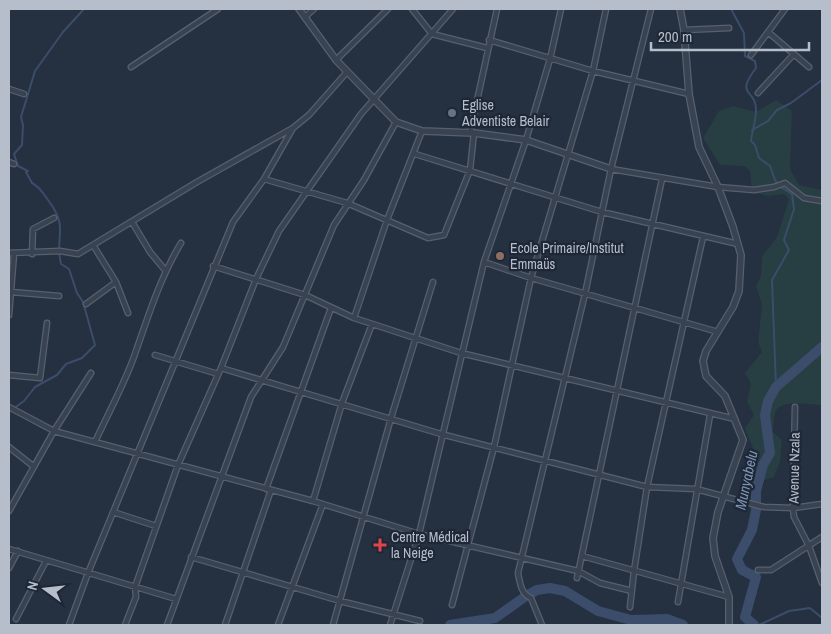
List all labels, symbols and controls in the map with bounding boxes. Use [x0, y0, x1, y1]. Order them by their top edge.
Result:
scale bar [651, 20, 808, 52]
text: 200 m [658, 26, 692, 47]
place label: Eglise Adventiste Belair [461, 96, 550, 130]
marker: Eglise Adventiste Belair [446, 107, 458, 119]
place label: Ecole Primaire/Institut Emmaüs [510, 239, 624, 273]
marker: Ecole Primaire/Institut Emmaüs [494, 250, 506, 262]
street label: Avenue Nzala [784, 432, 804, 505]
water label: Munyabelu [729, 448, 763, 512]
place label: Centre Médical la Neige [391, 528, 469, 562]
marker: Centre Médical la Neige [373, 538, 387, 552]
north arrow [20, 564, 70, 614]
text: N [23, 579, 42, 592]

